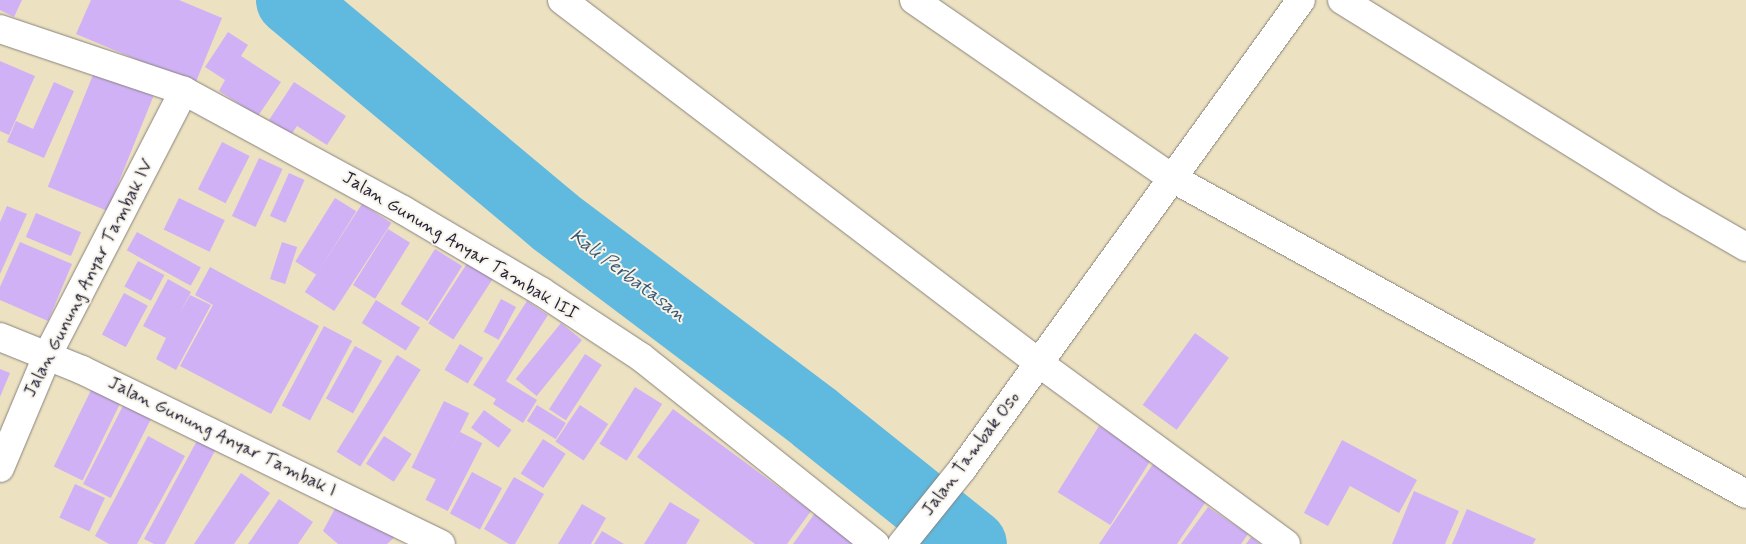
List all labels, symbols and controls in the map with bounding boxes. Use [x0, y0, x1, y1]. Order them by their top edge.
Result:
street label: Jalan Gunung Anyar Tambak IV [21, 159, 157, 397]
street label: Jalan Gunung Anyar Tambak III [343, 170, 577, 322]
water label: Kali Perbatasan [565, 225, 691, 327]
street label: Jalan Gunung Anyar Tambak I [108, 374, 336, 500]
street label: Jalan Tambak Oso [918, 389, 1024, 519]

